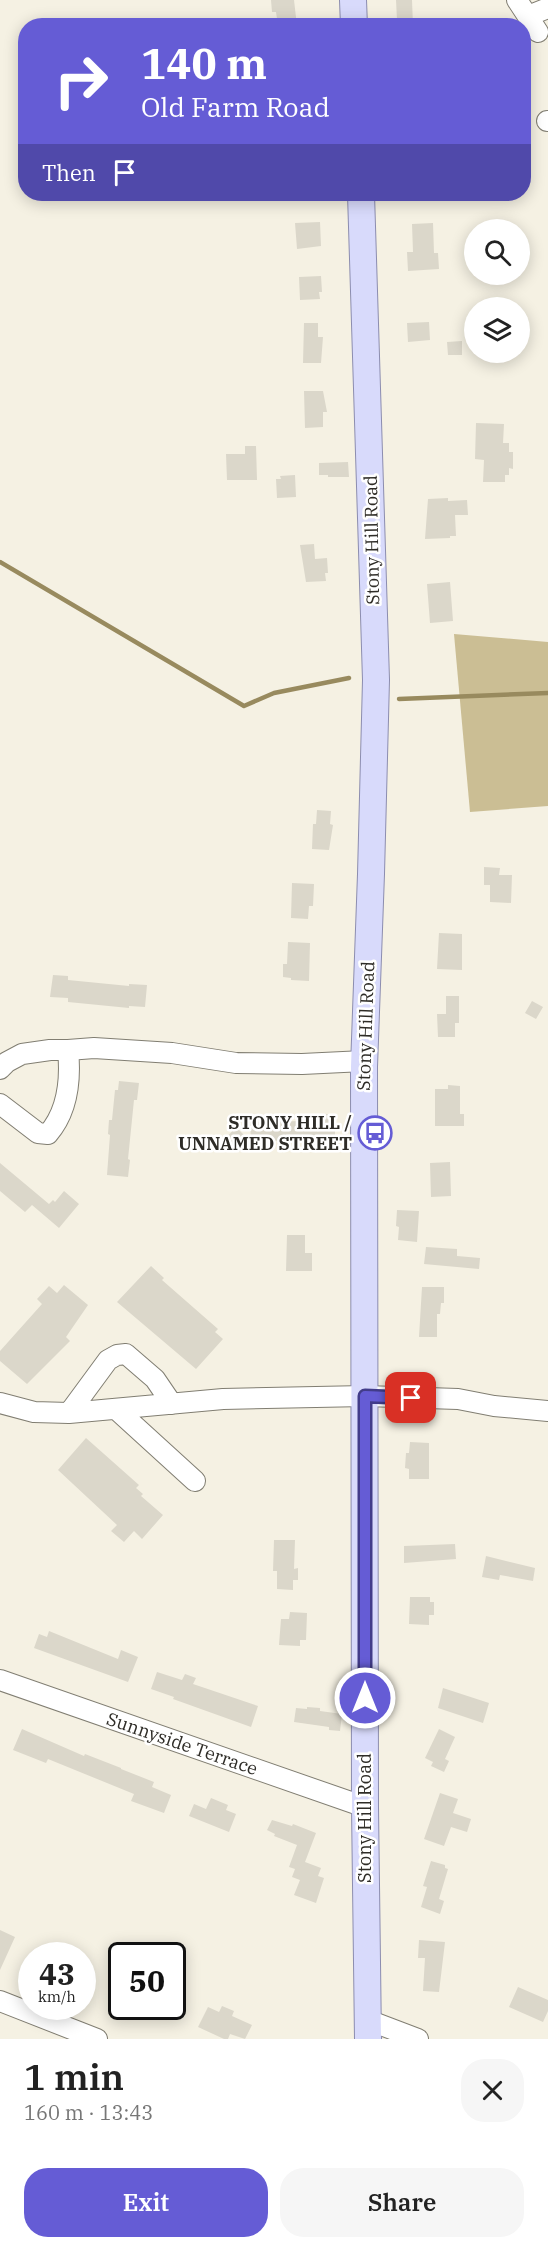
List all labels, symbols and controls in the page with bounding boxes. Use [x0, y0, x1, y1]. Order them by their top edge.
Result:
text: 140 m [141, 36, 267, 91]
icon: right [42, 42, 120, 120]
text: Old Farm Road [141, 89, 330, 124]
icon: arrive [108, 156, 141, 189]
text: Then [42, 158, 96, 187]
map controls [464, 219, 530, 363]
button: search [464, 219, 530, 285]
button: layers [464, 297, 530, 363]
street label: Stony Hill Road [359, 475, 384, 605]
street label: Stony Hill Road [352, 961, 379, 1091]
place label: STONY HILL / UNNAMED STREET [178, 1111, 352, 1155]
bus stop icon: STONY HILL / UNNAMED STREET [357, 1115, 393, 1151]
pin [385, 1372, 436, 1423]
icon: arrive [394, 1381, 427, 1414]
position arrow [333, 1666, 397, 1730]
street label: Sunnyside Terrace [104, 1707, 261, 1780]
street label: Stony Hill Road [353, 1753, 376, 1883]
speed limit sign: 50 [108, 1942, 186, 2020]
text: 43 [39, 1954, 75, 1993]
text: km/h [38, 1987, 76, 2006]
text: 1 min [24, 2053, 124, 2100]
button: close [461, 2059, 524, 2122]
text: 160 m · 13:43 [24, 2099, 153, 2126]
button: Exit [24, 2168, 268, 2237]
button: Share [280, 2168, 524, 2237]

